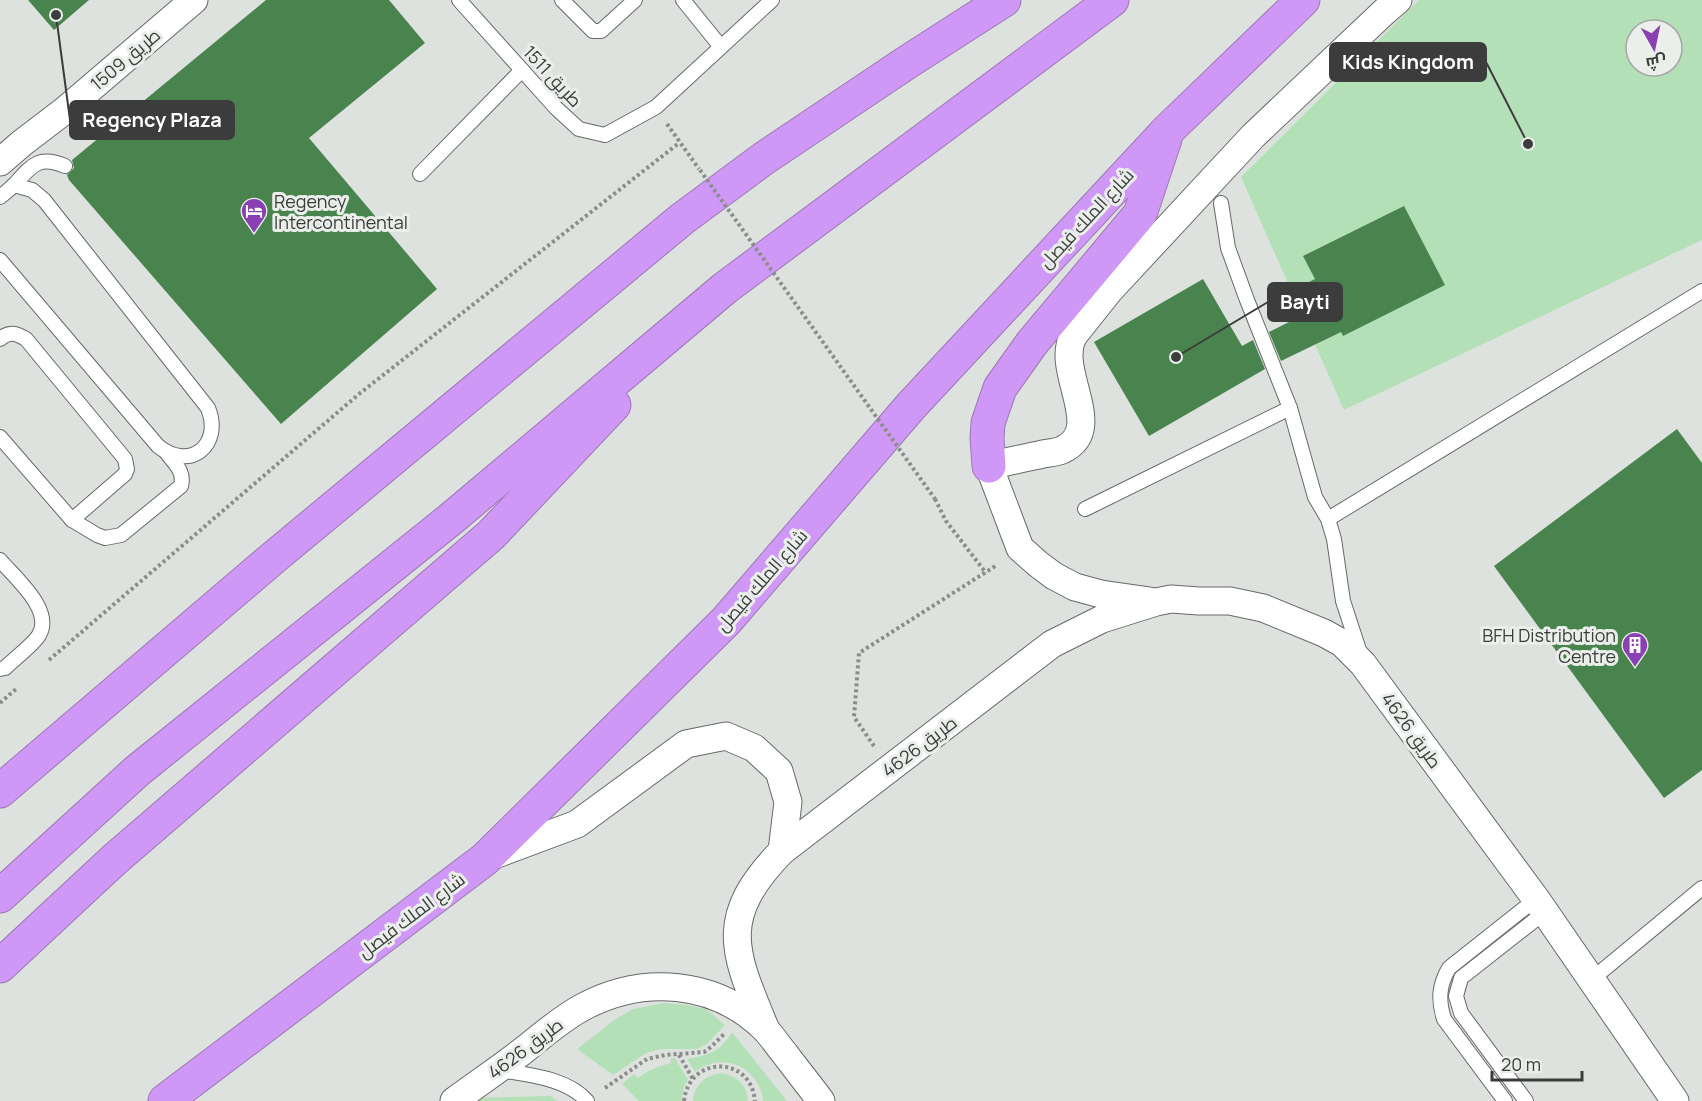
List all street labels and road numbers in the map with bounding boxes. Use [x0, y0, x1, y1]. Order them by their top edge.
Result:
street label: طريق 1509 [85, 23, 166, 96]
street label: طريق 1511 [518, 40, 588, 113]
street label: شارع الملك فيصل [1033, 163, 1139, 274]
street label: شارع الملك فيصل [710, 524, 813, 637]
street label: طريق 4626 [1376, 687, 1448, 773]
street label: طريق 4626 [877, 710, 962, 783]
street label: شارع الملك فيصل [353, 867, 470, 964]
street label: طريق 4626 [483, 1012, 568, 1085]

